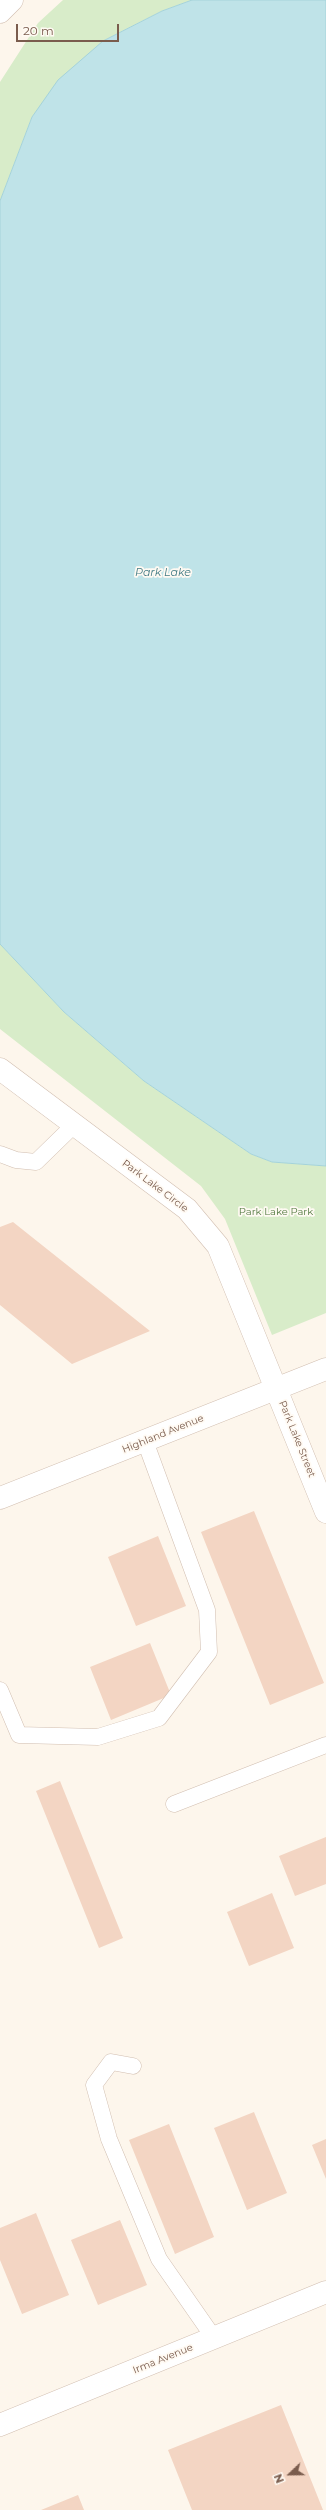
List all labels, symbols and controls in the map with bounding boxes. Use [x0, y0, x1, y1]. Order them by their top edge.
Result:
scale bar [18, 16, 121, 42]
text: 20 m [23, 23, 54, 38]
water label: Park Lake [135, 566, 191, 580]
street label: Park Lake Circle [120, 1157, 190, 1215]
park label: Park Lake Park [239, 1206, 313, 1218]
street label: Park Lake Street [276, 1399, 318, 1479]
street label: Highland Avenue [120, 1412, 206, 1456]
street label: Irma Avenue [131, 2341, 195, 2377]
north arrow [270, 2454, 310, 2494]
text: N [271, 2472, 287, 2485]

